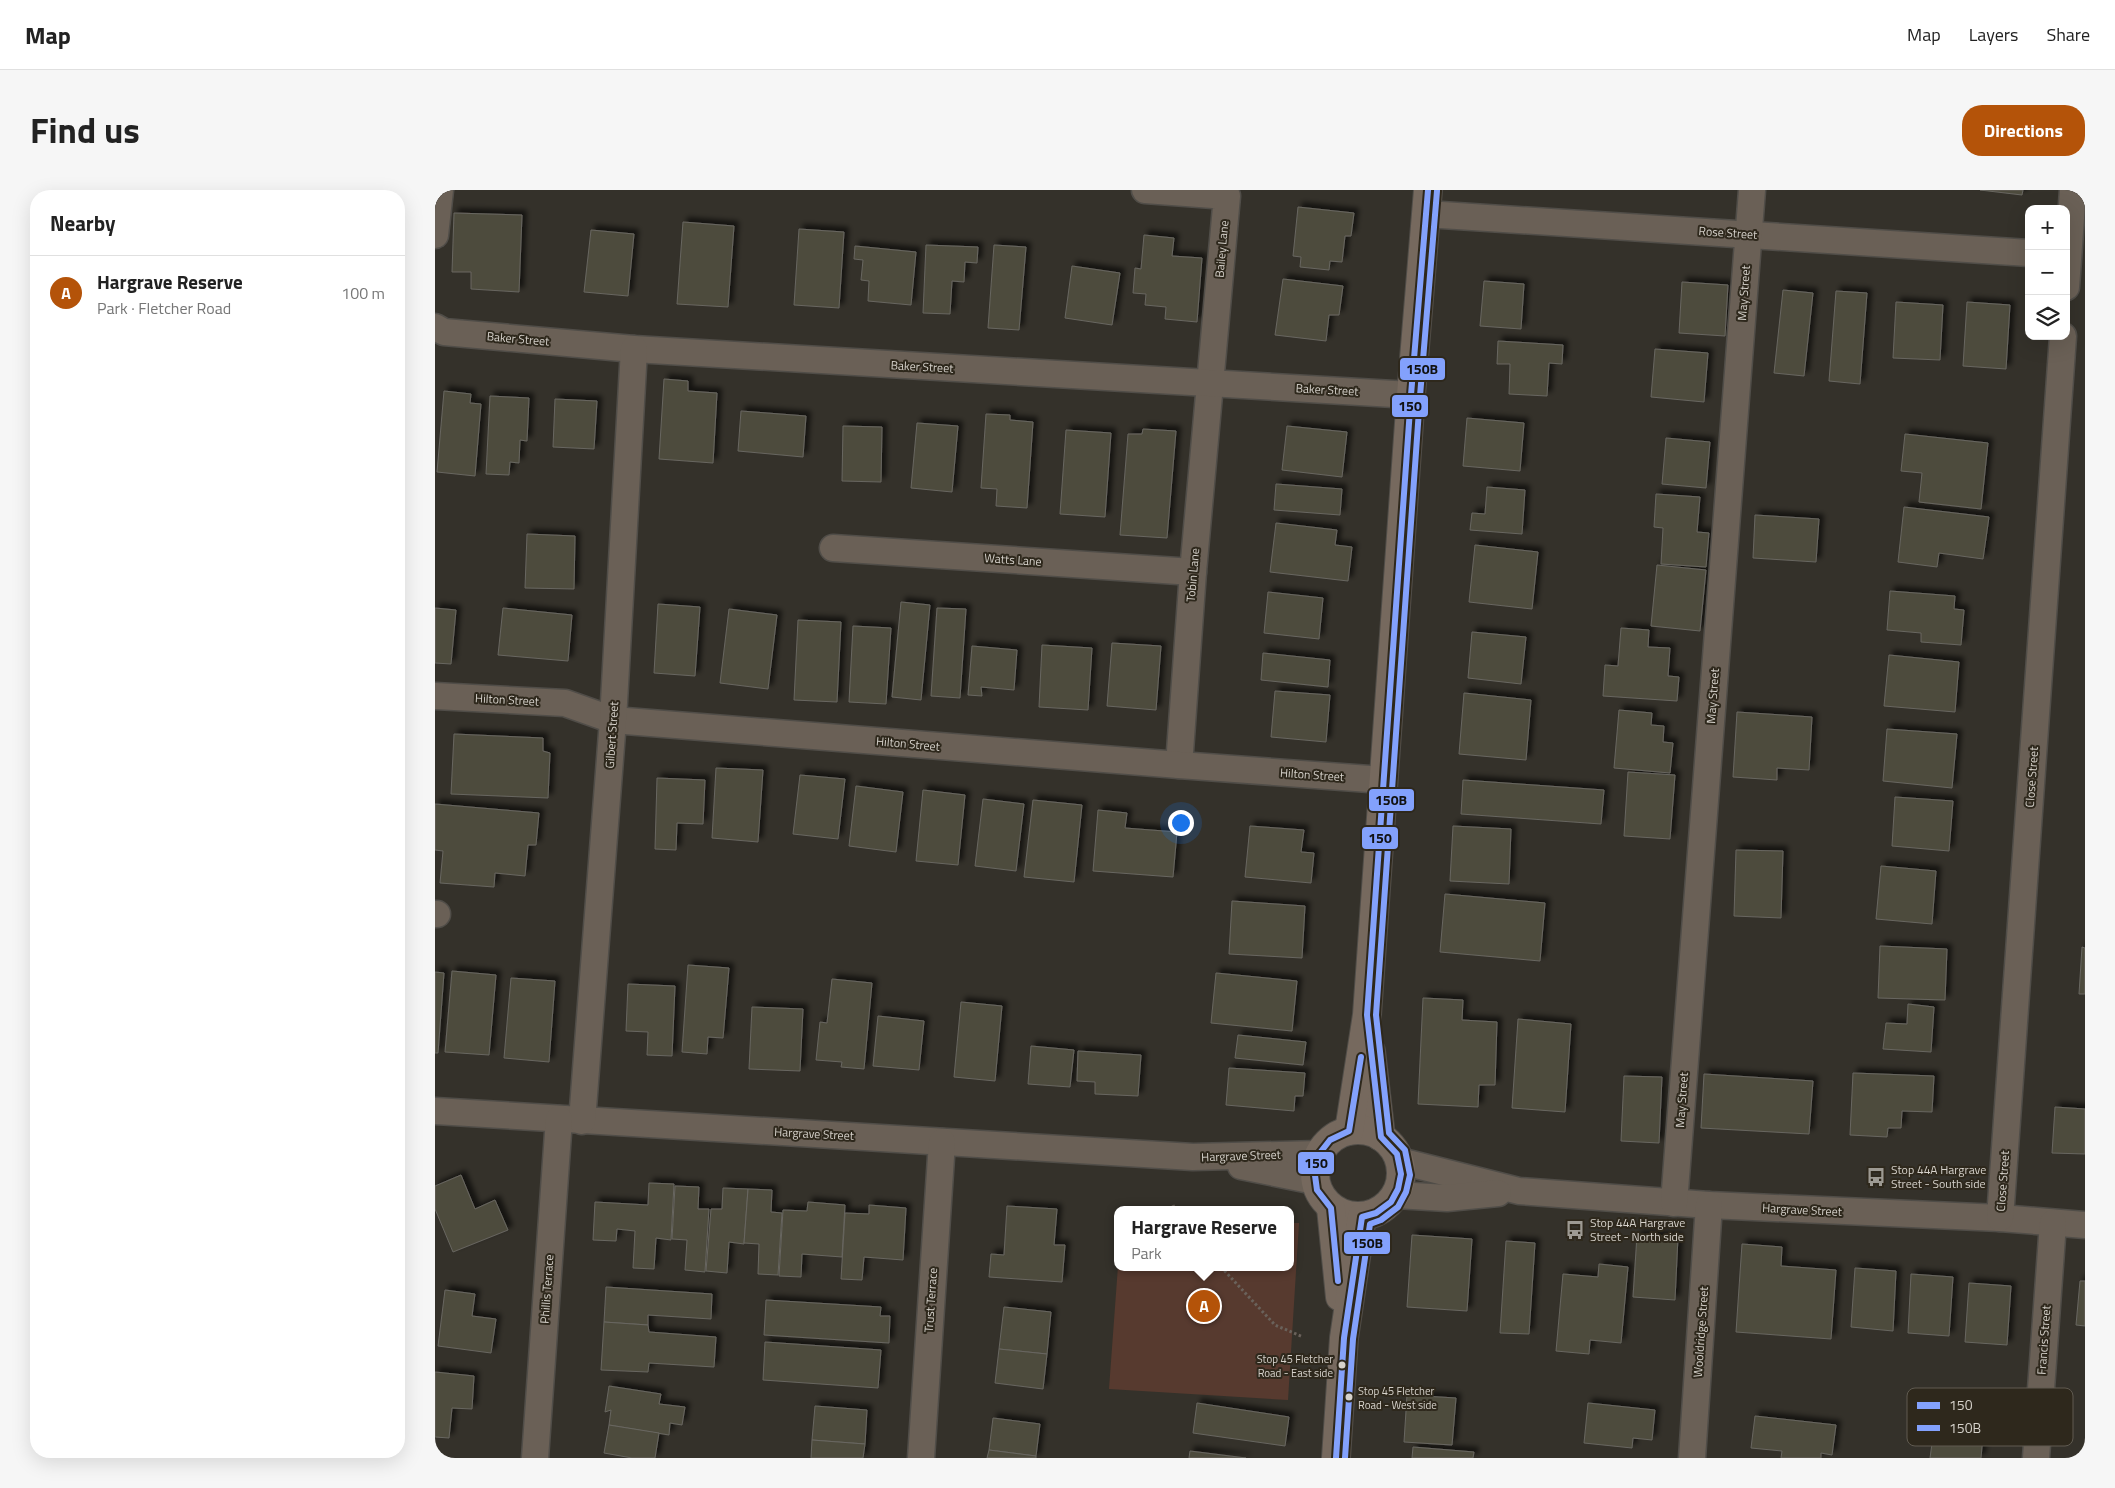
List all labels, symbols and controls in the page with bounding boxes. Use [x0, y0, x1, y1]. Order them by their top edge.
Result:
text: Map [25, 17, 71, 53]
text: Map [1907, 21, 1941, 48]
text: Layers [1969, 21, 2018, 48]
text: Share [2046, 21, 2090, 48]
text: Find us [30, 103, 140, 157]
button: Directions [1962, 105, 2085, 156]
map controls [2025, 205, 2070, 340]
button: + [2025, 205, 2070, 250]
text: Nearby [50, 207, 115, 239]
street label: Bailey Lane [1210, 220, 1233, 278]
street label: Rose Street [1698, 221, 1759, 244]
button: − [2025, 250, 2070, 295]
street label: May Street [1732, 264, 1755, 321]
text: Hargrave Reserve [97, 267, 243, 296]
text: A [61, 281, 71, 305]
text: 100 m [341, 281, 385, 305]
button: layers [2025, 295, 2070, 340]
text: Park · Fletcher Road [97, 296, 231, 320]
street label: Baker Street [486, 326, 551, 351]
street label: Baker Street [890, 355, 955, 378]
line badge: 150B [1399, 357, 1446, 381]
text: 150B [1406, 358, 1438, 379]
street label: Baker Street [1295, 378, 1360, 401]
line badge: 150 [1391, 394, 1429, 418]
text: 150 [1398, 395, 1422, 416]
street label: Tobin Lane [1181, 547, 1204, 603]
street label: Watts Lane [984, 548, 1042, 571]
street label: May Street [1701, 667, 1724, 724]
street label: Hilton Street [475, 688, 540, 711]
street label: Gilbert Street [600, 700, 623, 769]
street label: Hilton Street [875, 731, 942, 756]
street label: Close Street [2020, 745, 2043, 808]
street label: Hilton Street [1279, 763, 1345, 786]
line badge: 150B [1368, 788, 1415, 812]
text: 150B [1375, 789, 1407, 810]
your location [1168, 810, 1194, 836]
line badge: 150 [1361, 826, 1399, 850]
text: 150 [1368, 827, 1392, 848]
street label: May Street [1670, 1071, 1693, 1128]
street label: Hargrave Street [774, 1122, 855, 1145]
street label: Hargrave Street [1201, 1145, 1282, 1166]
street label: Close Street [1991, 1149, 2014, 1212]
line badge: 150 [1297, 1151, 1335, 1175]
text: 150 [1304, 1152, 1328, 1173]
place label: Stop 44A Hargrave Street - South side [1891, 1160, 1986, 1193]
bus stop icon: Stop 44A Hargrave Street - South side [1865, 1166, 1887, 1188]
street label: Hargrave Street [1762, 1198, 1843, 1221]
popup [1114, 1206, 1294, 1271]
text: Hargrave Reserve [1131, 1212, 1277, 1241]
place label: Stop 44A Hargrave Street - North side [1590, 1213, 1685, 1246]
bus stop icon: Stop 44A Hargrave Street - North side [1564, 1219, 1586, 1241]
line badge: 150B [1343, 1231, 1391, 1255]
text: 150B [1351, 1232, 1383, 1253]
text: Park [1131, 1241, 1162, 1265]
street label: Phillis Terrace [535, 1254, 558, 1324]
street label: Trust Terrace [919, 1267, 942, 1333]
street label: Wooldridge Street [1688, 1285, 1713, 1378]
pin: A [1188, 1287, 1220, 1325]
street label: Francis Street [2032, 1304, 2055, 1375]
place label: Stop 45 Fletcher Road - East side [1257, 1351, 1333, 1381]
marker: Stop 45 Fletcher Road - East side [1337, 1360, 1347, 1370]
place label: Stop 45 Fletcher Road - West side [1358, 1383, 1437, 1413]
legend [1907, 1388, 2073, 1446]
marker: Stop 45 Fletcher Road - West side [1344, 1392, 1354, 1402]
text: 150 [1949, 1394, 1973, 1415]
text: 150B [1949, 1417, 1981, 1438]

